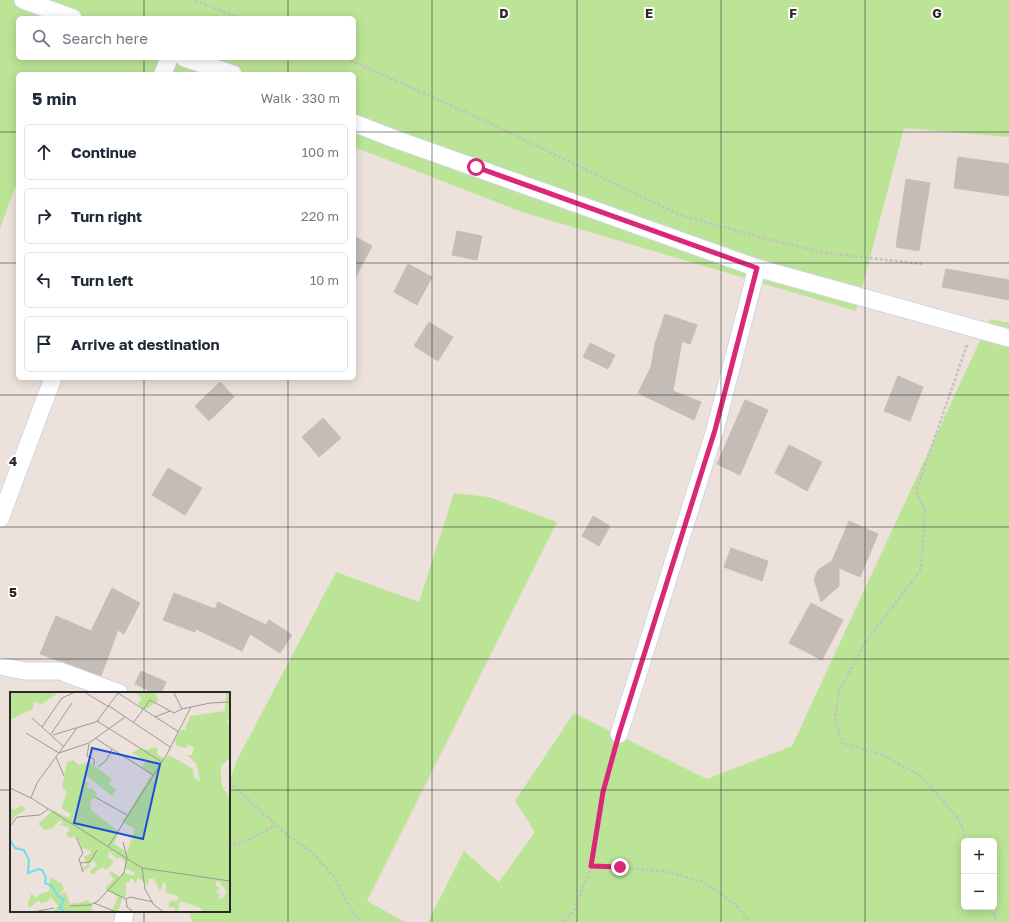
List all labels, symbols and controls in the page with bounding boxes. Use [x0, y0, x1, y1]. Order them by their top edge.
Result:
text: D [499, 5, 509, 21]
text: E [645, 5, 653, 21]
text: F [789, 5, 797, 21]
text: G [932, 5, 942, 21]
search box [16, 16, 356, 60]
icon: search [30, 27, 52, 49]
text: Search here [62, 29, 148, 47]
text: 5 min [32, 88, 76, 109]
text: Walk · 330 m [261, 90, 340, 106]
icon: ahead [33, 141, 55, 163]
text: Continue [71, 143, 137, 161]
text: 100 m [302, 144, 339, 160]
route start [467, 158, 485, 176]
icon: right [33, 205, 55, 227]
text: Turn right [71, 207, 142, 225]
text: 220 m [301, 208, 339, 224]
icon: left [33, 269, 55, 291]
text: Turn left [71, 271, 133, 289]
text: 10 m [310, 272, 339, 288]
icon: arrive [33, 333, 55, 355]
text: Arrive at destination [71, 335, 220, 353]
text: 4 [9, 453, 17, 469]
text: 5 [9, 584, 17, 600]
inset map [10, 692, 230, 912]
map controls [961, 838, 997, 910]
button: + [961, 838, 997, 874]
route end [611, 858, 629, 876]
button: − [961, 874, 997, 910]

